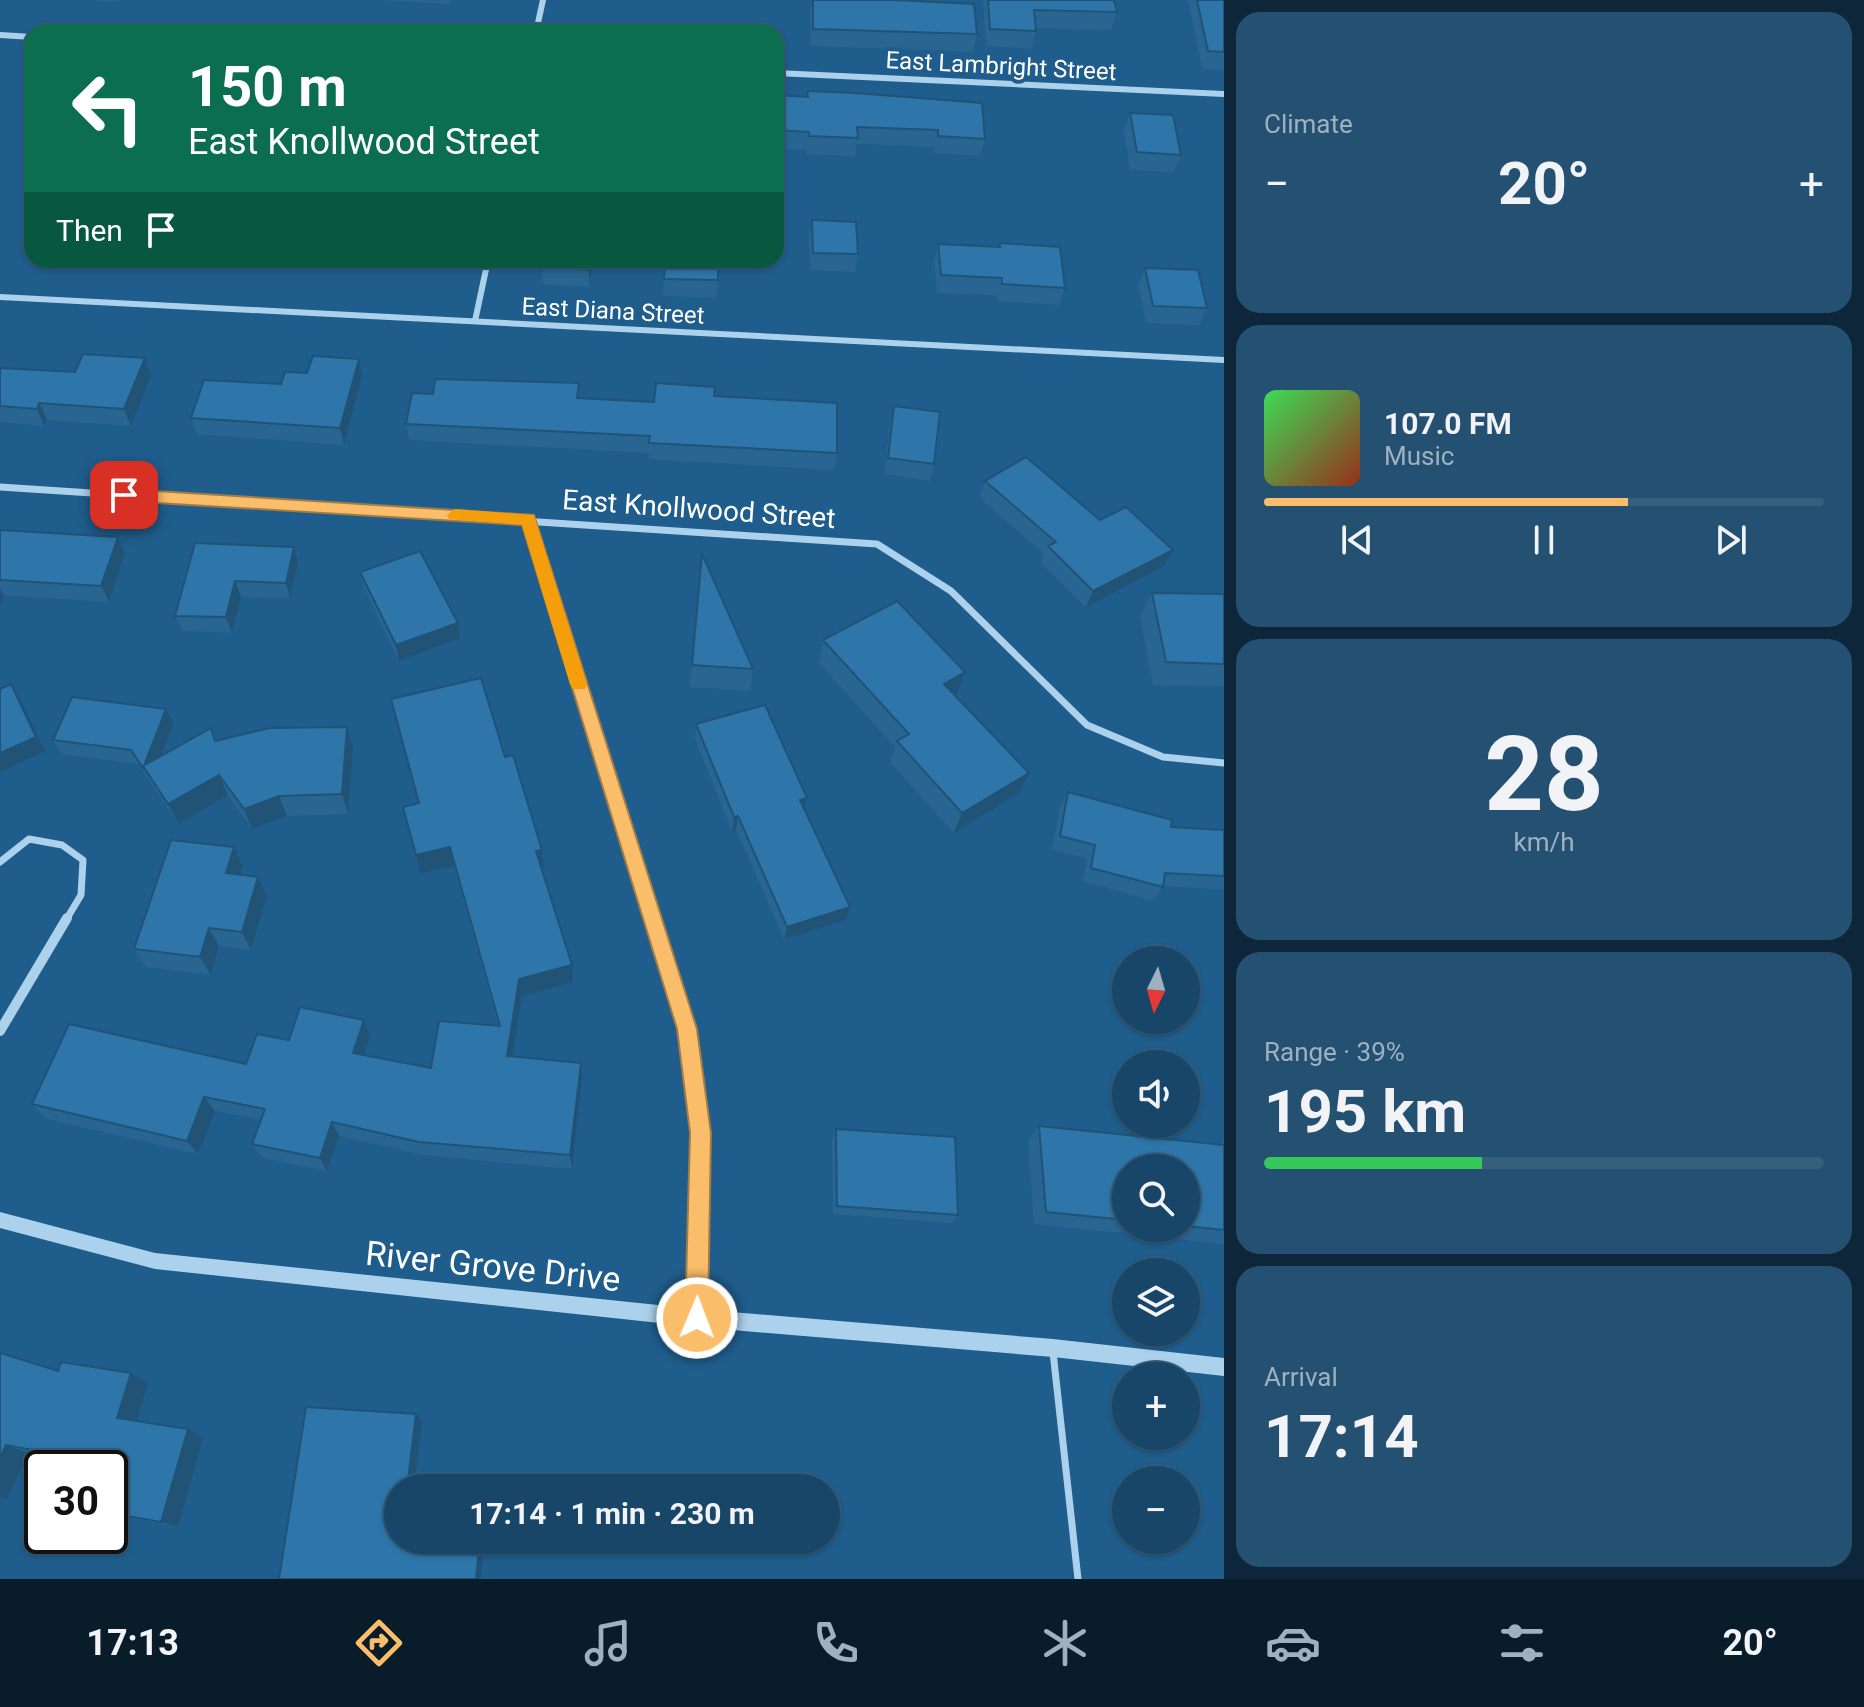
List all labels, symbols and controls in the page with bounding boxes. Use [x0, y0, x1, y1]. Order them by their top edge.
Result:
street label: East Lambright Street [885, 46, 1117, 86]
text: 150 m [188, 54, 347, 120]
icon: left [56, 56, 160, 160]
text: Climate [1264, 109, 1353, 139]
text: East Knollwood Street [188, 121, 540, 163]
text: 20° [1498, 148, 1590, 219]
text: − [1264, 158, 1289, 210]
text: + [1799, 158, 1824, 210]
icon: arrive [139, 208, 183, 252]
text: Then [56, 213, 123, 248]
street label: East Diana Street [521, 292, 705, 330]
text: 107.0 FM [1384, 406, 1512, 441]
text: Music [1384, 441, 1454, 471]
pin [90, 461, 158, 529]
icon: arrive [102, 473, 146, 517]
street label: East Knollwood Street [561, 483, 837, 535]
icon: previous [1335, 518, 1379, 562]
icon: pause [1522, 518, 1566, 562]
icon: next [1709, 518, 1753, 562]
text: 28 [1484, 714, 1604, 835]
text: km/h [1513, 827, 1575, 857]
north arrow [1112, 946, 1200, 1034]
map controls [1112, 946, 1200, 1554]
text: Range · 39% [1264, 1037, 1405, 1067]
button: sound [1112, 1050, 1200, 1138]
text: 195 km [1264, 1076, 1466, 1147]
button: search [1112, 1154, 1200, 1242]
street label: River Grove Drive [364, 1233, 622, 1299]
button: layers [1112, 1258, 1200, 1346]
position arrow [655, 1276, 739, 1360]
button: + [1112, 1362, 1200, 1450]
text: Arrival [1264, 1362, 1338, 1392]
text: 17:14 [1264, 1401, 1419, 1472]
speed limit sign: 30 [24, 1450, 128, 1554]
button: − [1112, 1466, 1200, 1554]
text: 17:14 · 1 min · 230 m [469, 1496, 755, 1531]
icon: directions [351, 1615, 407, 1671]
icon: music [580, 1615, 636, 1671]
icon: phone [808, 1615, 864, 1671]
icon: climate [1037, 1615, 1093, 1671]
icon: car [1265, 1615, 1321, 1671]
icon: filters [1494, 1615, 1550, 1671]
text: 17:13 [86, 1622, 179, 1664]
text: 20° [1722, 1622, 1778, 1664]

